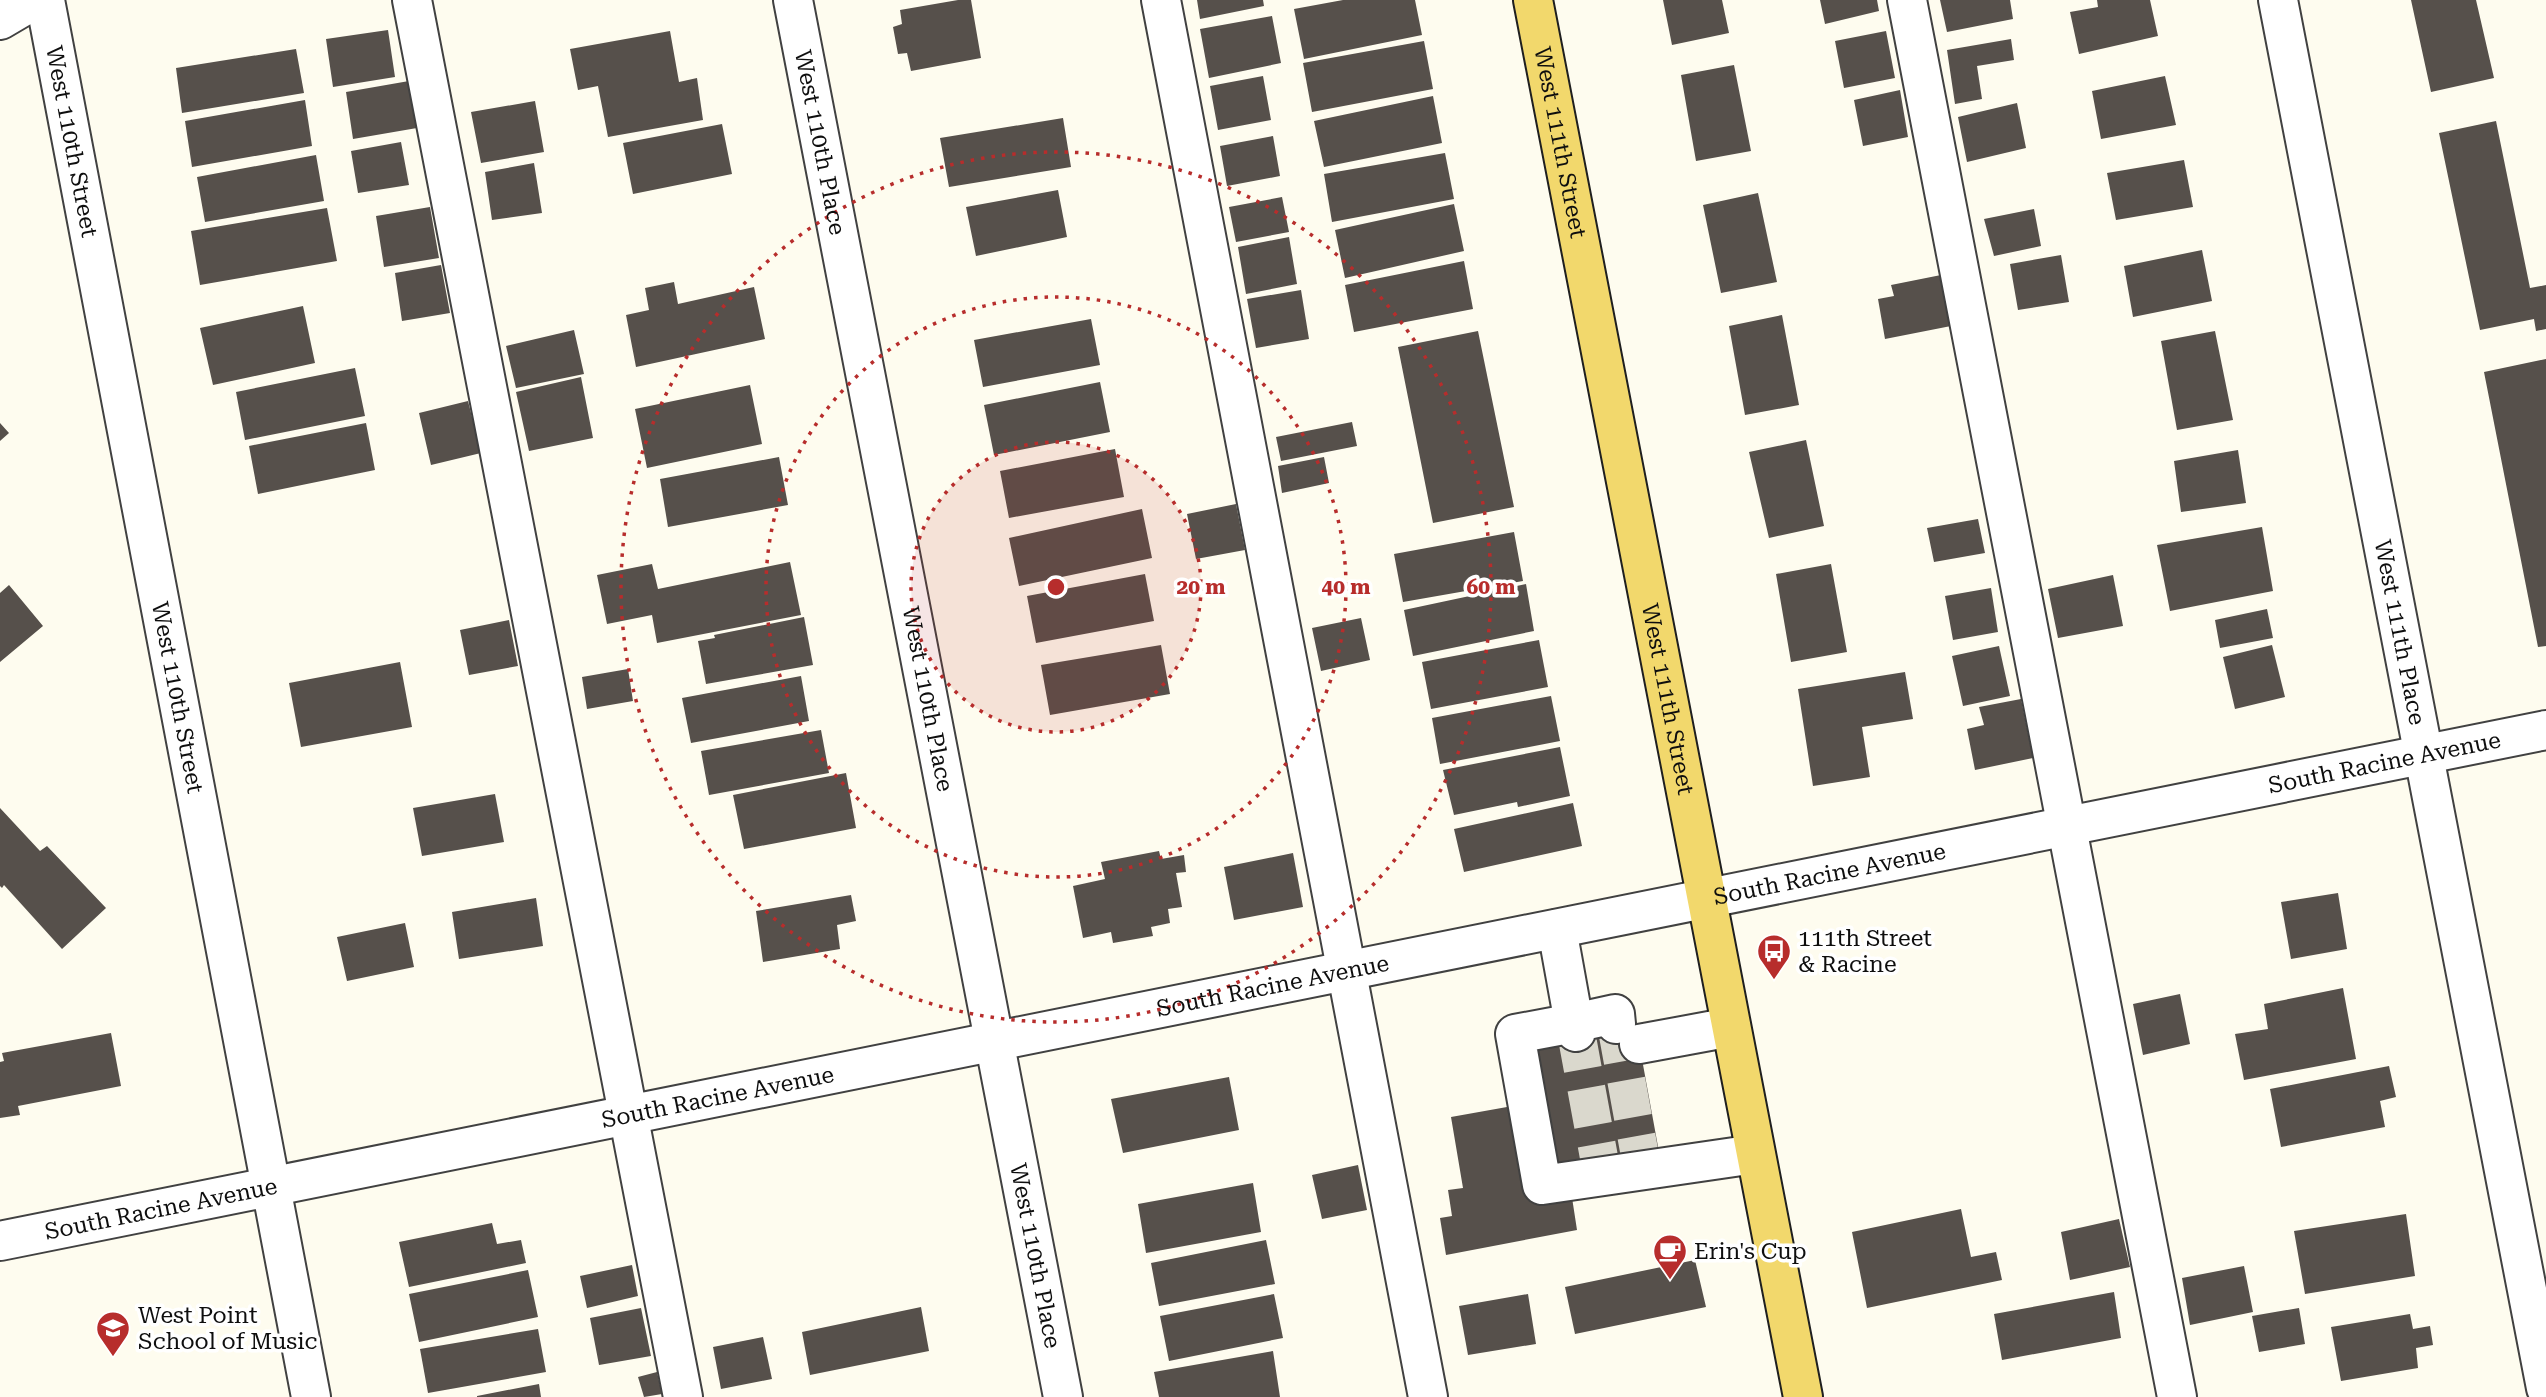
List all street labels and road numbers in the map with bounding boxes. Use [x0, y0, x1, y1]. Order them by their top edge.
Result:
street label: West 110th Street [40, 43, 103, 240]
street label: West 111th Street [1529, 44, 1592, 241]
street label: West 110th Place [789, 48, 852, 237]
street label: West 111th Place [2369, 538, 2431, 727]
street label: West 110th Street [146, 599, 209, 796]
street label: West 111th Street [1636, 601, 1700, 797]
street label: West 110th Place [897, 604, 959, 794]
street label: South Racine Avenue [2266, 726, 2503, 799]
street label: South Racine Avenue [1711, 837, 1948, 910]
street label: South Racine Avenue [1154, 949, 1391, 1022]
street label: South Racine Avenue [599, 1060, 836, 1133]
street label: West 110th Place [1005, 1161, 1067, 1351]
street label: South Racine Avenue [42, 1172, 279, 1245]

